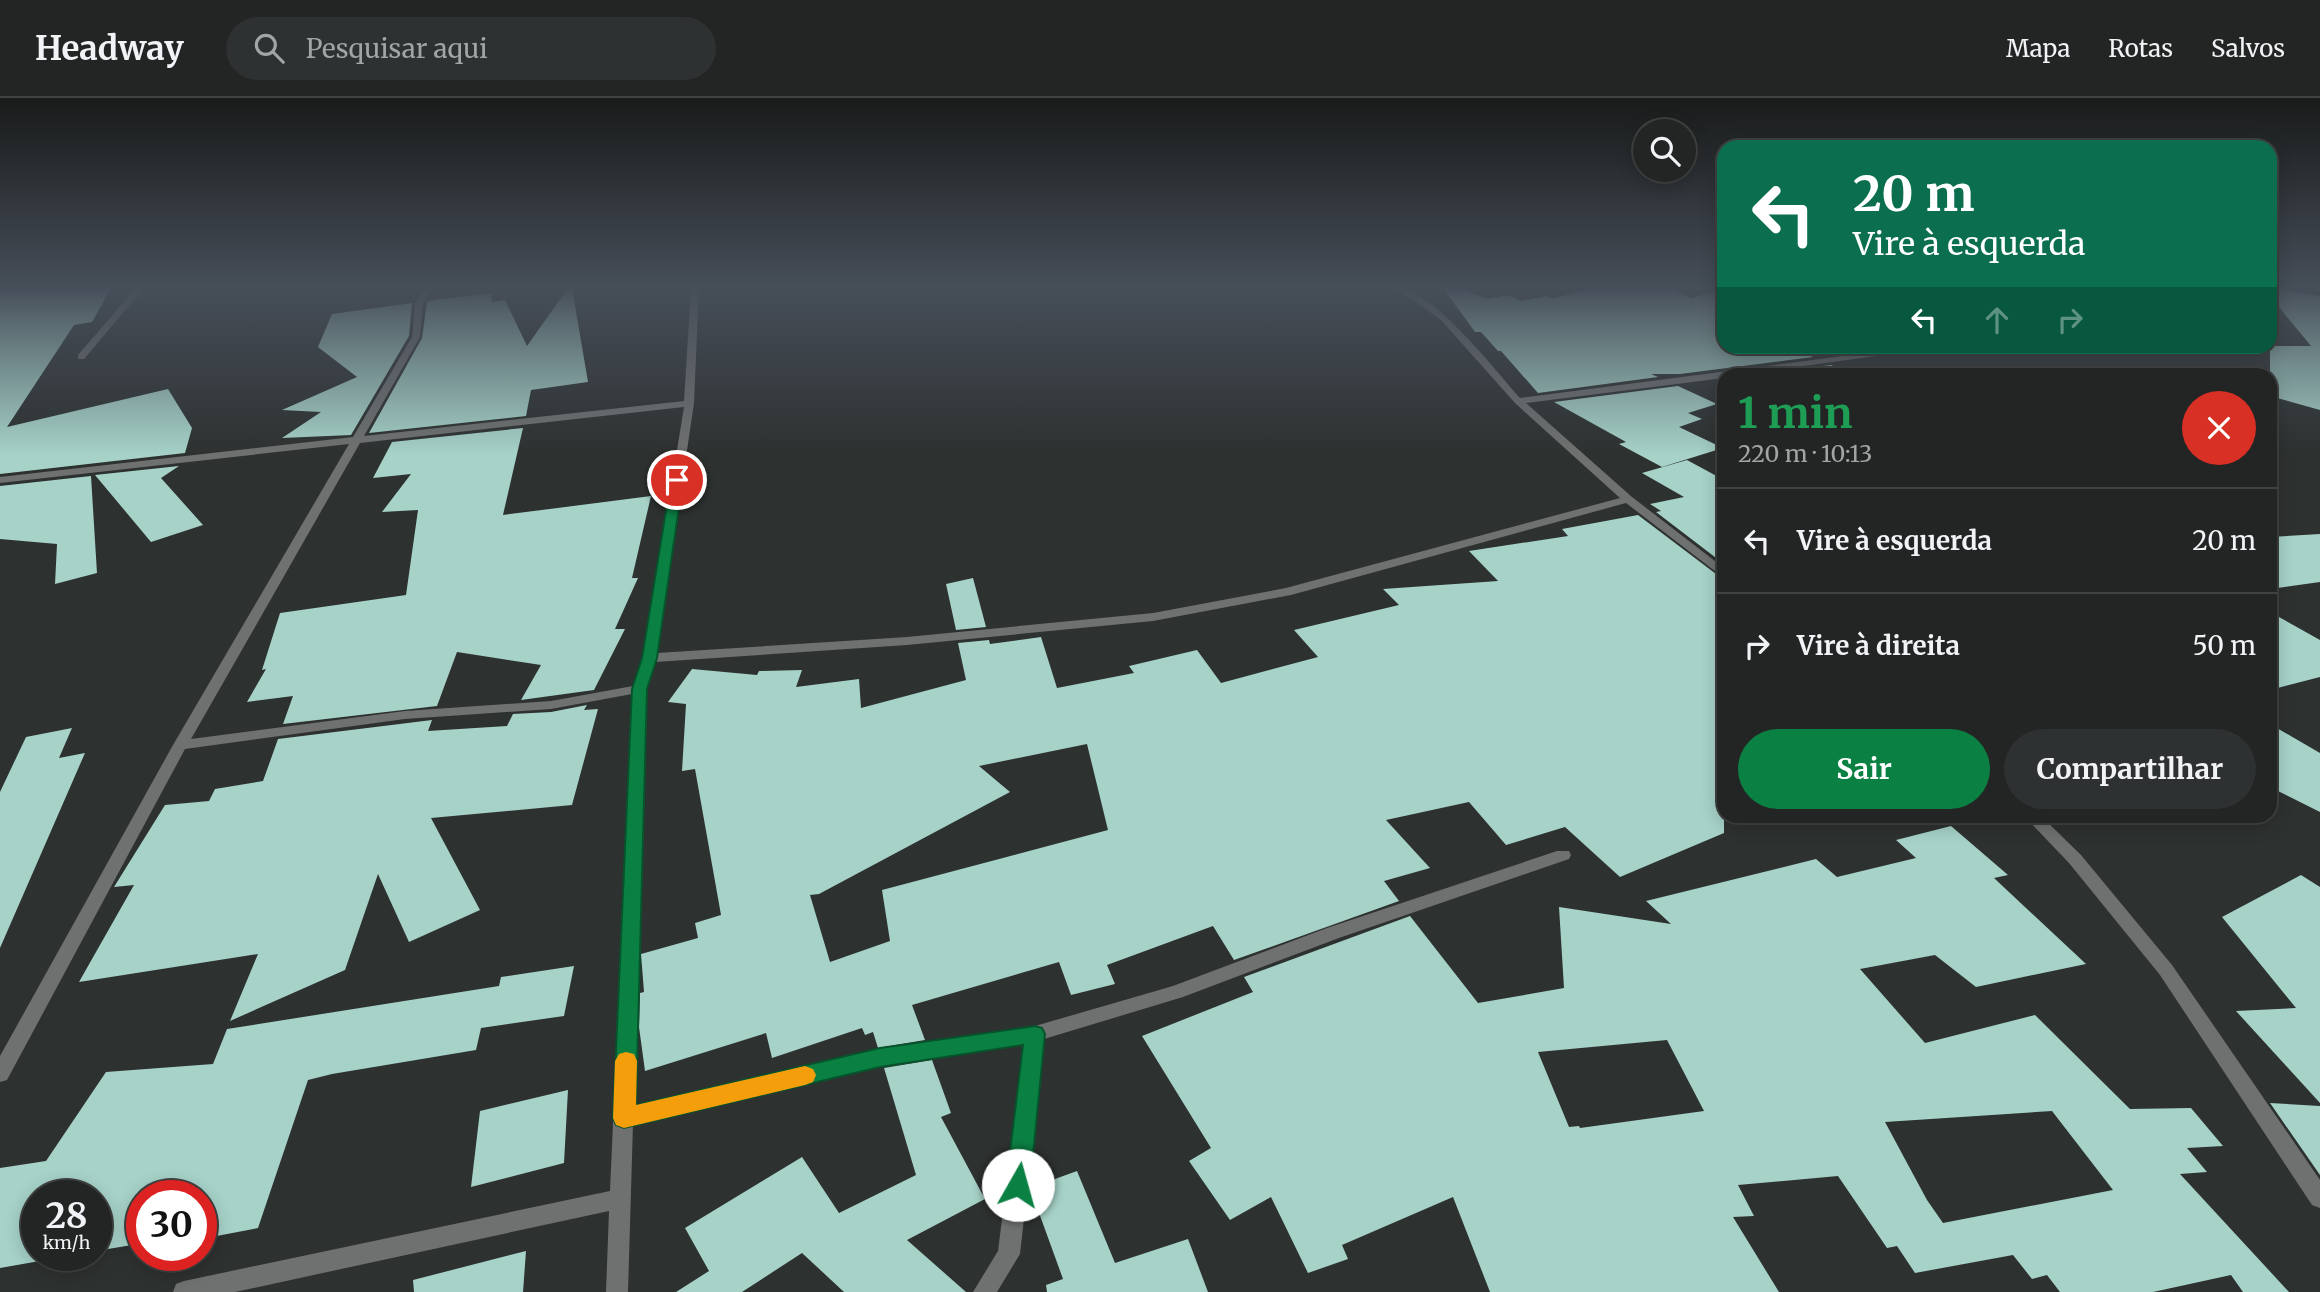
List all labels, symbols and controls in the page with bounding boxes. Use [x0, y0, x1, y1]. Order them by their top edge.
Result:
search box [226, 17, 716, 80]
text: Headway [35, 28, 184, 69]
icon: search [250, 29, 288, 67]
text: Pesquisar aqui [306, 32, 488, 65]
text: Mapa [2006, 33, 2070, 64]
text: Rotas [2108, 33, 2173, 64]
text: Salvos [2211, 33, 2285, 64]
map controls [1633, 119, 1696, 182]
button: search [1633, 119, 1696, 182]
text: 20 m [1853, 163, 1974, 224]
icon: left [1738, 168, 1829, 259]
text: Vire à esquerda [1853, 224, 2085, 264]
icon: left [1905, 301, 1943, 339]
icon: ahead [1978, 301, 2016, 339]
icon: right [2051, 301, 2089, 339]
text: 1 min [1738, 387, 1852, 439]
button: close [2182, 391, 2256, 465]
text: 220 m · 10:13 [1738, 439, 1872, 468]
pin [647, 450, 707, 510]
icon: arrive [658, 461, 696, 499]
icon: left [1738, 522, 1776, 560]
text: Vire à esquerda [1797, 524, 1992, 557]
text: 20 m [2192, 524, 2256, 557]
icon: right [1738, 627, 1776, 665]
text: Vire à direita [1797, 629, 1960, 662]
text: 50 m [2192, 629, 2256, 662]
button: Sair [1738, 729, 1990, 809]
button: Compartilhar [2004, 729, 2256, 809]
position arrow [981, 1148, 1055, 1222]
speed limit sign: 30 [126, 1180, 217, 1271]
text: 28 [45, 1194, 88, 1238]
text: km/h [43, 1231, 90, 1254]

